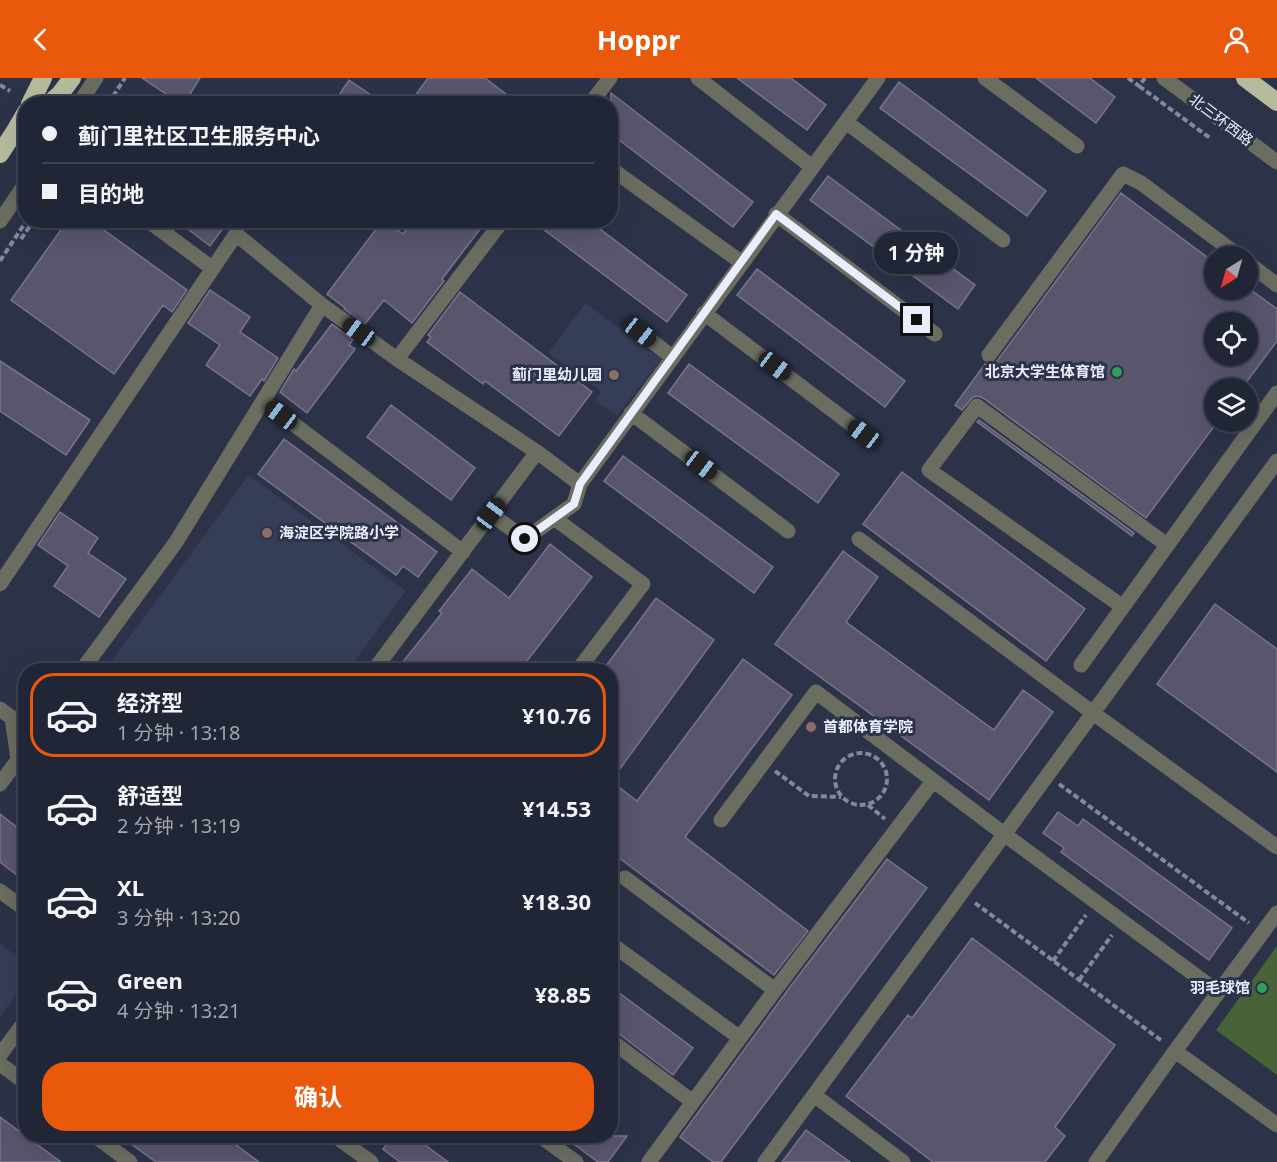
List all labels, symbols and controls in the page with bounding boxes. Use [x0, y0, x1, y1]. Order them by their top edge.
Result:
text: Hoppr [597, 21, 680, 58]
icon: back [24, 23, 57, 56]
icon: person [1220, 23, 1253, 56]
street label: 北三环西路 [1186, 89, 1258, 150]
text: 蓟门里社区卫生服务中心 [78, 120, 320, 150]
text: 目的地 [78, 178, 144, 208]
callout: 1 分钟 [875, 233, 959, 275]
text: 1 分钟 [888, 239, 944, 266]
north arrow [1204, 246, 1258, 300]
map controls [1204, 246, 1258, 432]
route end [903, 306, 930, 333]
button: locate [1204, 312, 1258, 366]
car [339, 314, 379, 350]
car [620, 314, 660, 350]
car [755, 348, 795, 384]
place label: 北京大学生体育馆 [985, 361, 1105, 381]
place label: 蓟门里幼儿园 [512, 364, 602, 384]
marker: 北京大学生体育馆 [1110, 365, 1124, 379]
marker: 蓟门里幼儿园 [607, 368, 621, 382]
button: layers [1204, 378, 1258, 432]
car [261, 397, 301, 433]
car [844, 416, 884, 452]
car [681, 447, 721, 483]
car [473, 494, 509, 534]
place label: 海淀区学院路小学 [279, 522, 399, 542]
route start [511, 525, 538, 552]
marker: 海淀区学院路小学 [260, 526, 274, 540]
text: 经济型 [117, 687, 183, 717]
icon: car [45, 688, 99, 742]
text: ¥10.76 [522, 700, 591, 730]
place label: 首都体育学院 [823, 716, 913, 736]
text: 1 分钟 · 13:18 [117, 719, 241, 746]
marker: 首都体育学院 [804, 720, 818, 734]
text: 舒适型 [117, 780, 183, 810]
icon: car [45, 781, 99, 835]
text: ¥14.53 [522, 793, 591, 823]
text: 2 分钟 · 13:19 [117, 812, 241, 839]
text: XL [117, 872, 144, 902]
icon: car [45, 874, 99, 928]
text: ¥18.30 [522, 886, 591, 916]
text: 3 分钟 · 13:20 [117, 904, 241, 931]
text: Green [117, 965, 183, 995]
icon: car [45, 967, 99, 1021]
place label: 羽毛球馆 [1190, 977, 1250, 997]
text: ¥8.85 [534, 979, 591, 1009]
marker: 羽毛球馆 [1255, 981, 1269, 995]
text: 4 分钟 · 13:21 [117, 997, 241, 1024]
button: 确认 [42, 1062, 594, 1131]

